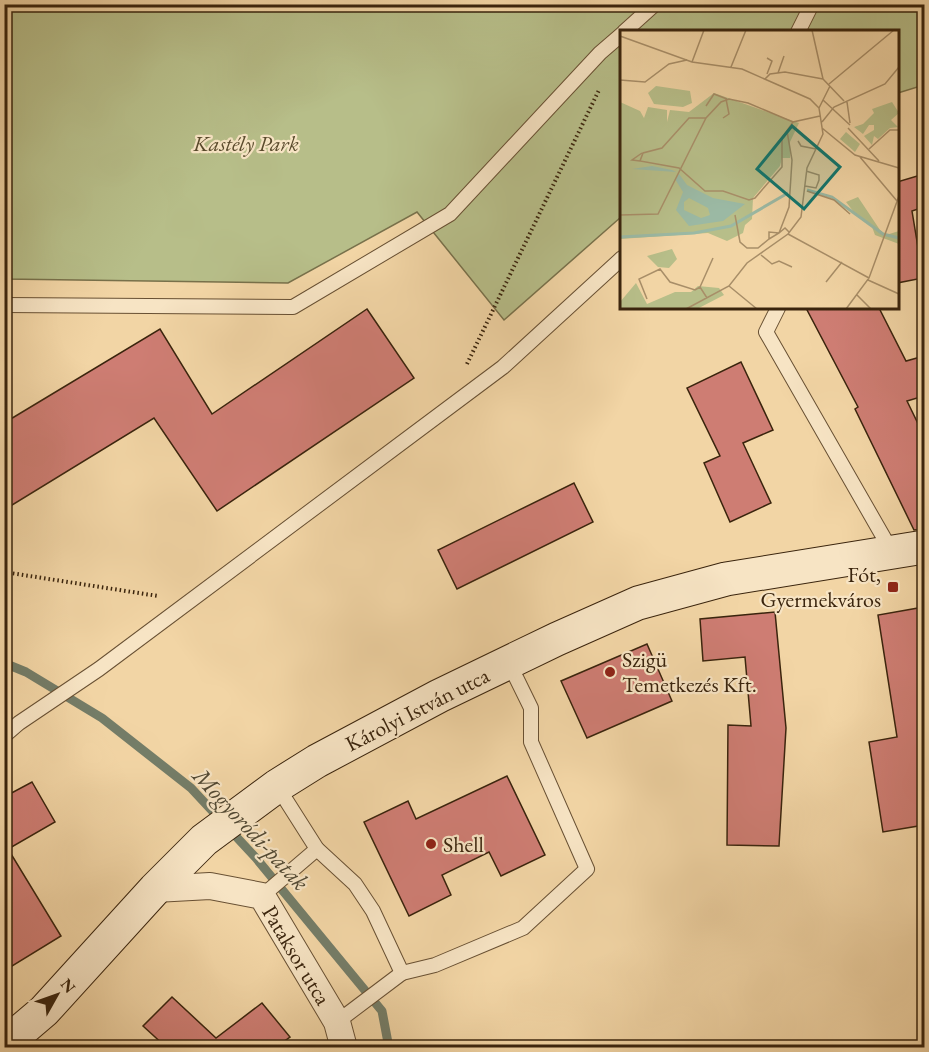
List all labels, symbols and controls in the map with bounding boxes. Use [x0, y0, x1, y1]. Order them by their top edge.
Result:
inset map [620, 30, 899, 309]
park label: Kastély Park [192, 129, 299, 158]
place label: Fót, Gyermekváros [761, 560, 881, 614]
marker: Fót, Gyermekváros [886, 580, 900, 594]
place label: Szigü Temetkezés Kft. [622, 645, 757, 699]
street label: Károlyi István utca [340, 661, 494, 758]
marker: Szigü Temetkezés Kft. [603, 665, 617, 679]
water label: Mogyoródi-patak [185, 759, 316, 897]
place label: Shell [443, 830, 484, 859]
marker: Shell [424, 837, 438, 851]
street label: Pataksor utca [255, 900, 338, 1011]
north arrow [27, 965, 87, 1025]
text: N [56, 974, 80, 997]

